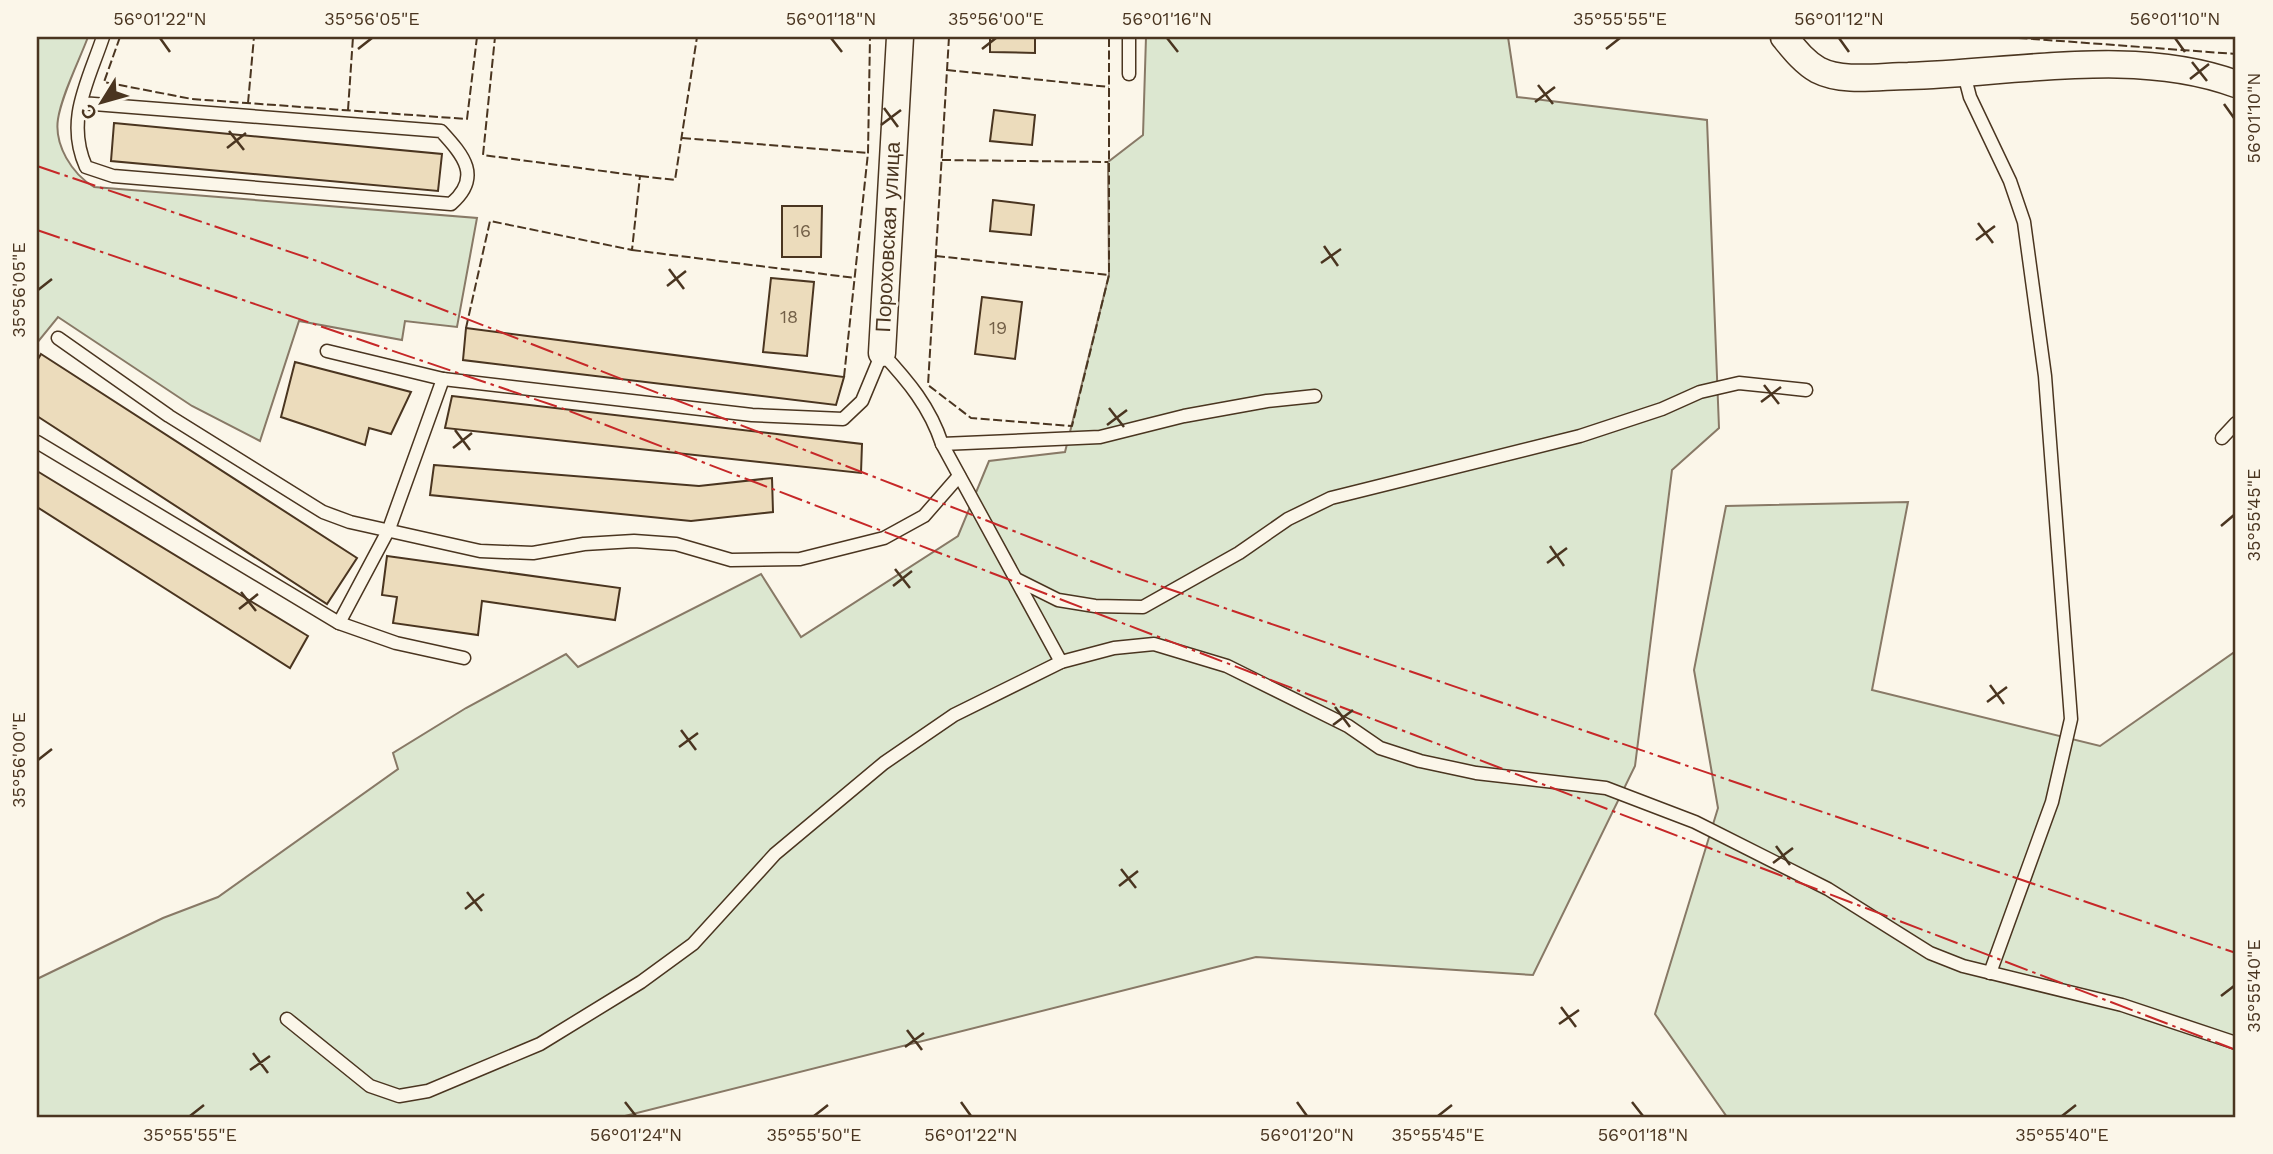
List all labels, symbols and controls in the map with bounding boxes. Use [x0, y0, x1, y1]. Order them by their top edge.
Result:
text: 56°01'22"N [113, 8, 207, 29]
text: 35°56'05"E [324, 8, 420, 29]
text: 56°01'18"N [786, 8, 876, 29]
text: 35°56'00"E [948, 8, 1044, 29]
text: 56°01'16"N [1122, 8, 1212, 29]
text: 35°55'55"E [1573, 8, 1667, 29]
text: 56°01'12"N [1794, 8, 1884, 29]
text: 56°01'10"N [2130, 8, 2220, 29]
north arrow [66, 66, 136, 136]
text: 56°01'10"N [2243, 73, 2264, 163]
text: С [75, 99, 102, 124]
street label: Пороховская улица [870, 141, 905, 333]
house number: 16 [793, 220, 811, 241]
text: 35°56'05"E [8, 242, 29, 338]
house number: 18 [780, 306, 798, 327]
house number: 19 [989, 317, 1007, 338]
text: 35°55'45"E [2243, 469, 2264, 562]
text: 35°56'00"E [8, 712, 29, 808]
text: 35°55'40"E [2243, 939, 2264, 1033]
text: 35°55'55"E [143, 1124, 237, 1145]
text: 56°01'24"N [590, 1124, 682, 1145]
text: 35°55'50"E [767, 1124, 861, 1145]
text: 56°01'22"N [924, 1124, 1018, 1145]
text: 56°01'20"N [1260, 1124, 1354, 1145]
text: 35°55'45"E [1392, 1124, 1485, 1145]
text: 56°01'18"N [1598, 1124, 1688, 1145]
text: 35°55'40"E [2015, 1124, 2109, 1145]

